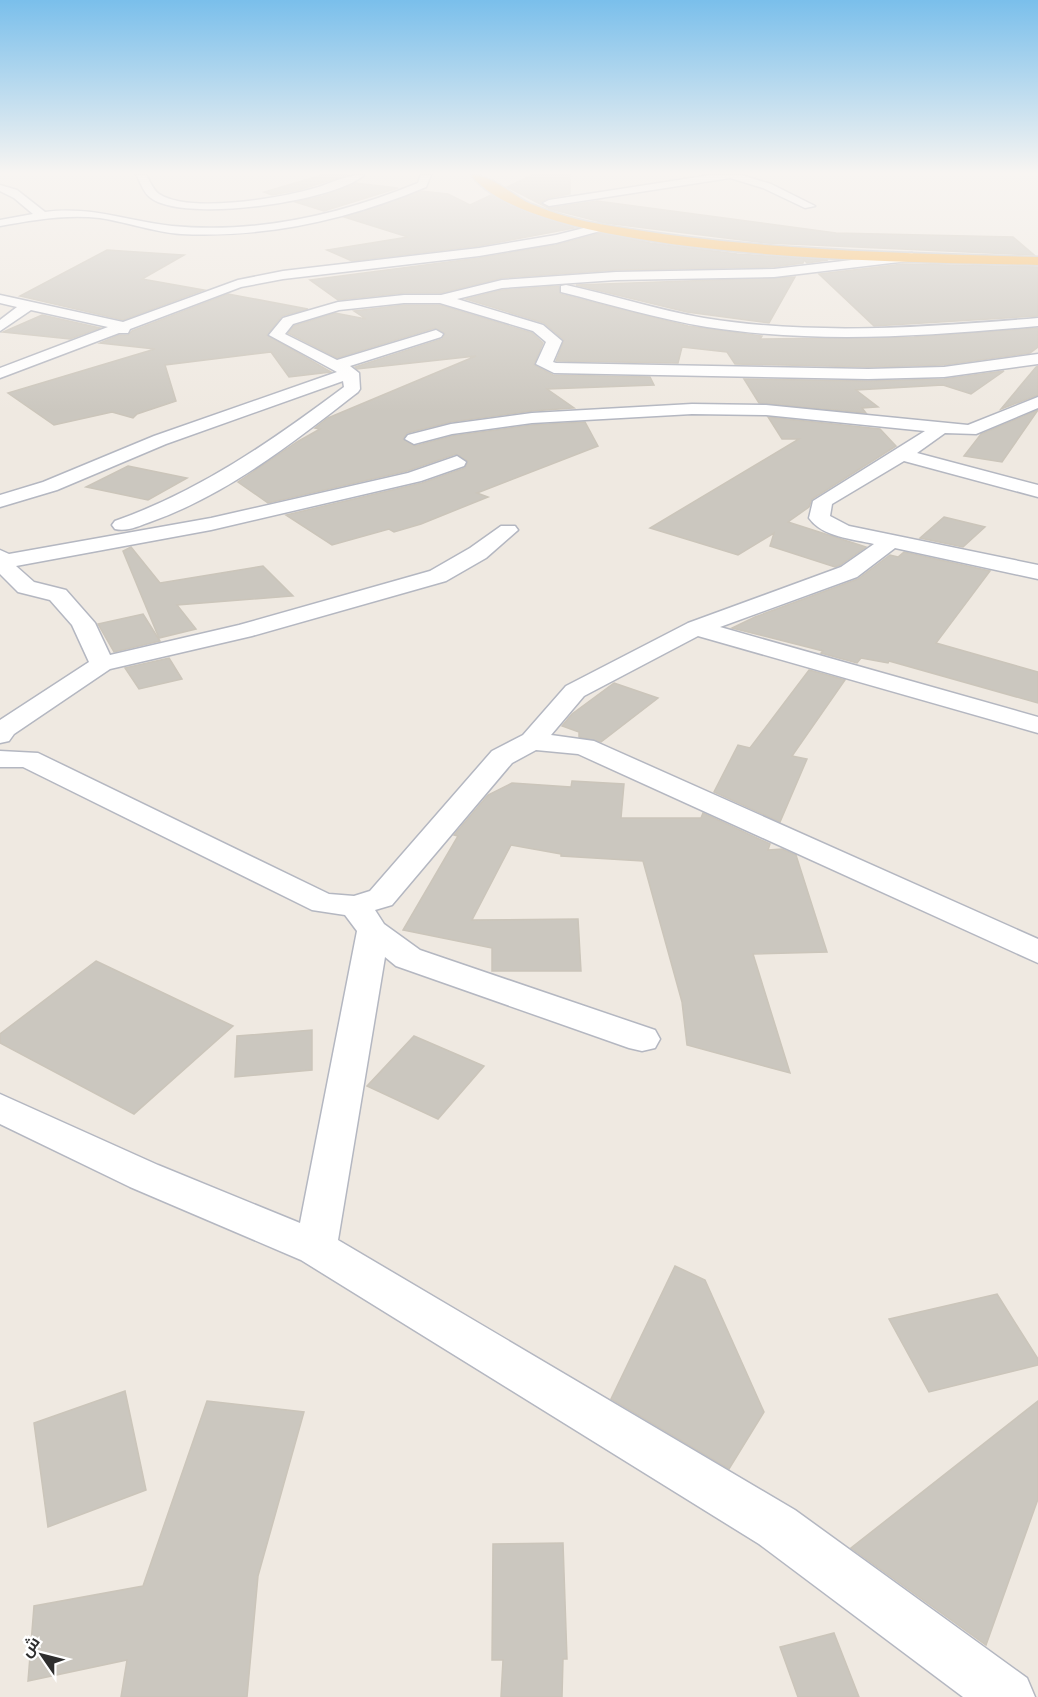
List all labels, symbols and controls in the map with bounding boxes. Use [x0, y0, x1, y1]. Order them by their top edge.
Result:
north arrow [12, 1625, 72, 1685]
text: ش [16, 1632, 45, 1662]

